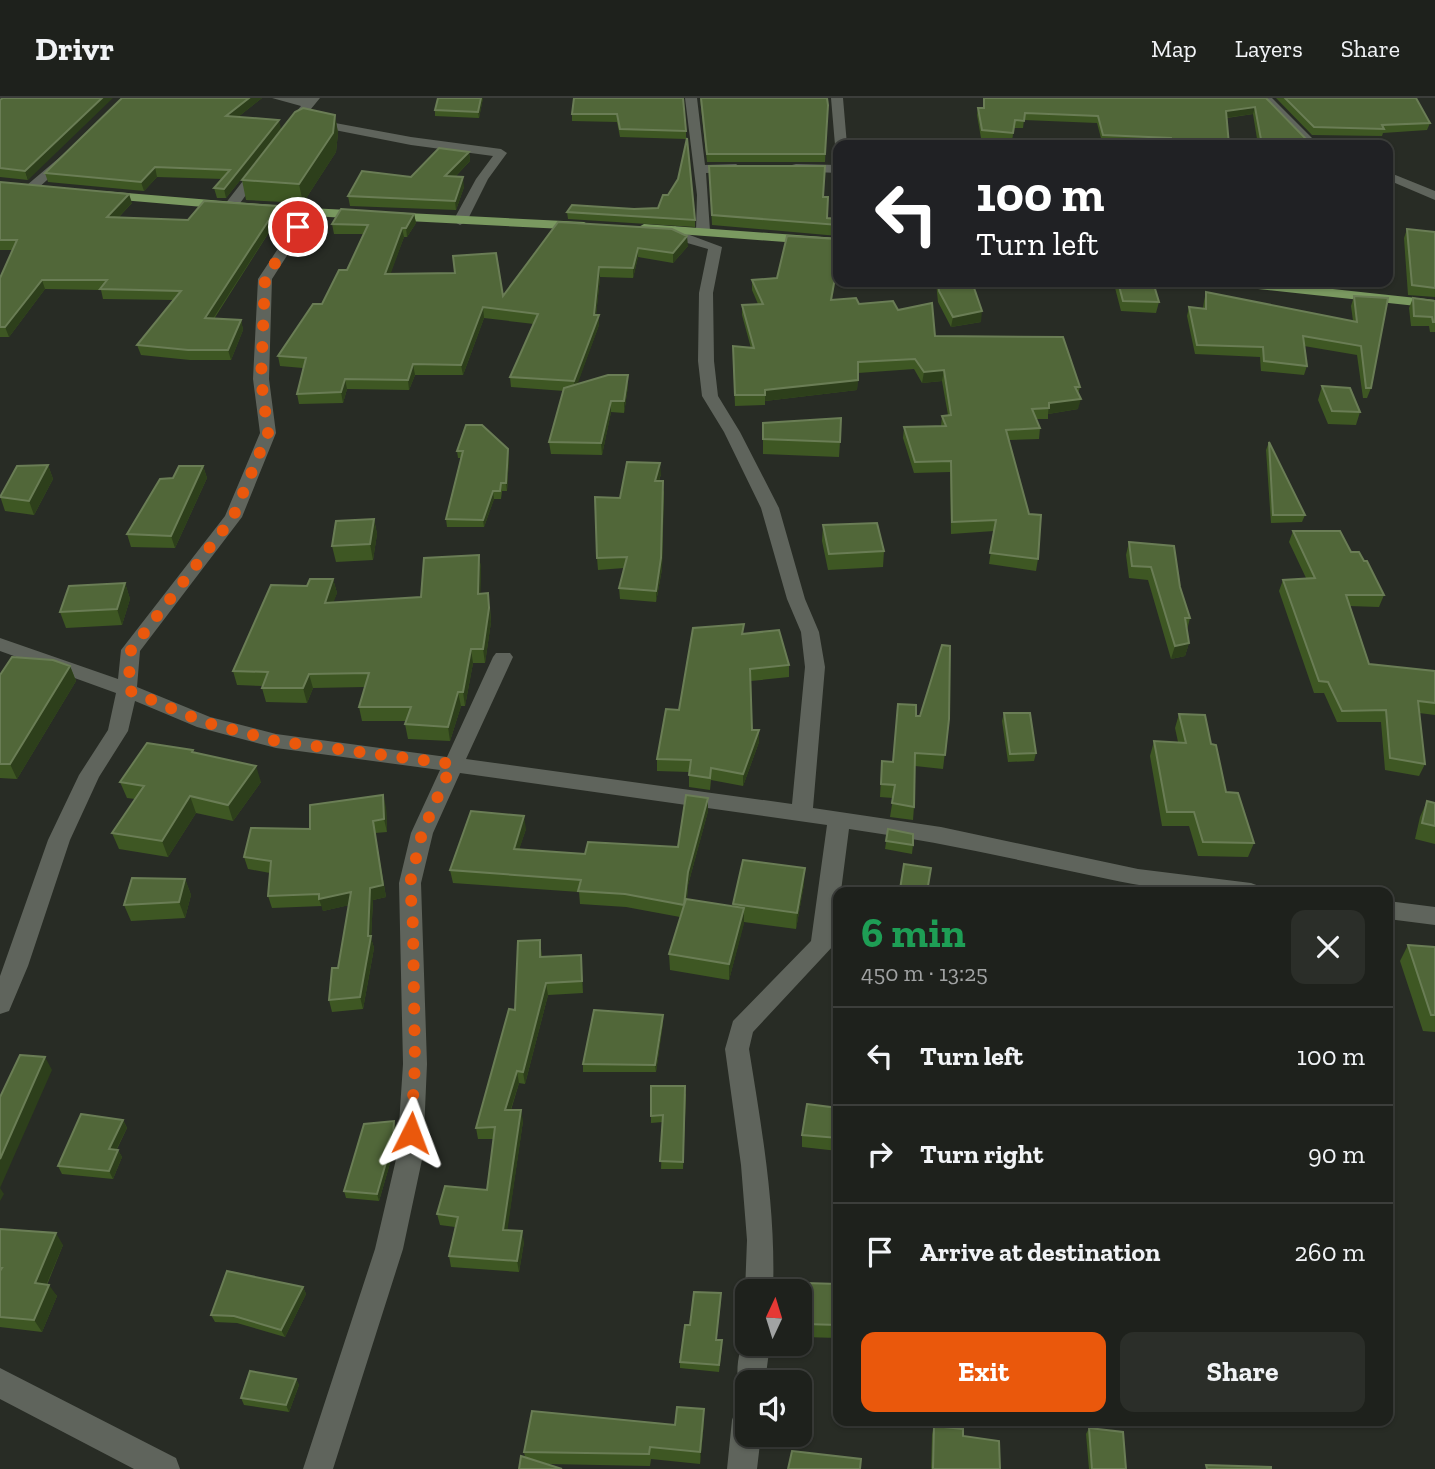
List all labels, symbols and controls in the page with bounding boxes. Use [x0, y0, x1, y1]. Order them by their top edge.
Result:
text: Drivr [35, 29, 114, 68]
text: Map [1151, 34, 1197, 63]
text: Layers [1235, 34, 1303, 63]
text: Share [1341, 34, 1400, 63]
text: 100 m [976, 165, 1104, 224]
icon: left [861, 168, 952, 259]
pin [268, 197, 328, 257]
icon: arrive [279, 208, 317, 246]
text: Turn left [976, 225, 1098, 263]
text: 6 min [861, 907, 966, 958]
button: close [1291, 910, 1365, 984]
text: 450 m · 13:25 [861, 959, 988, 987]
icon: left [861, 1037, 899, 1075]
text: Turn left [920, 1040, 1023, 1072]
text: 100 m [1297, 1040, 1365, 1072]
position arrow [374, 1096, 448, 1170]
icon: right [861, 1135, 899, 1173]
text: Turn right [920, 1138, 1043, 1170]
text: 90 m [1308, 1138, 1365, 1170]
icon: arrive [861, 1233, 899, 1271]
text: Arrive at destination [920, 1236, 1160, 1268]
text: 260 m [1294, 1236, 1365, 1268]
north arrow [735, 1279, 812, 1356]
map controls [735, 1279, 812, 1447]
button: Exit [861, 1332, 1106, 1412]
button: Share [1120, 1332, 1365, 1412]
button: sound [735, 1370, 812, 1447]

